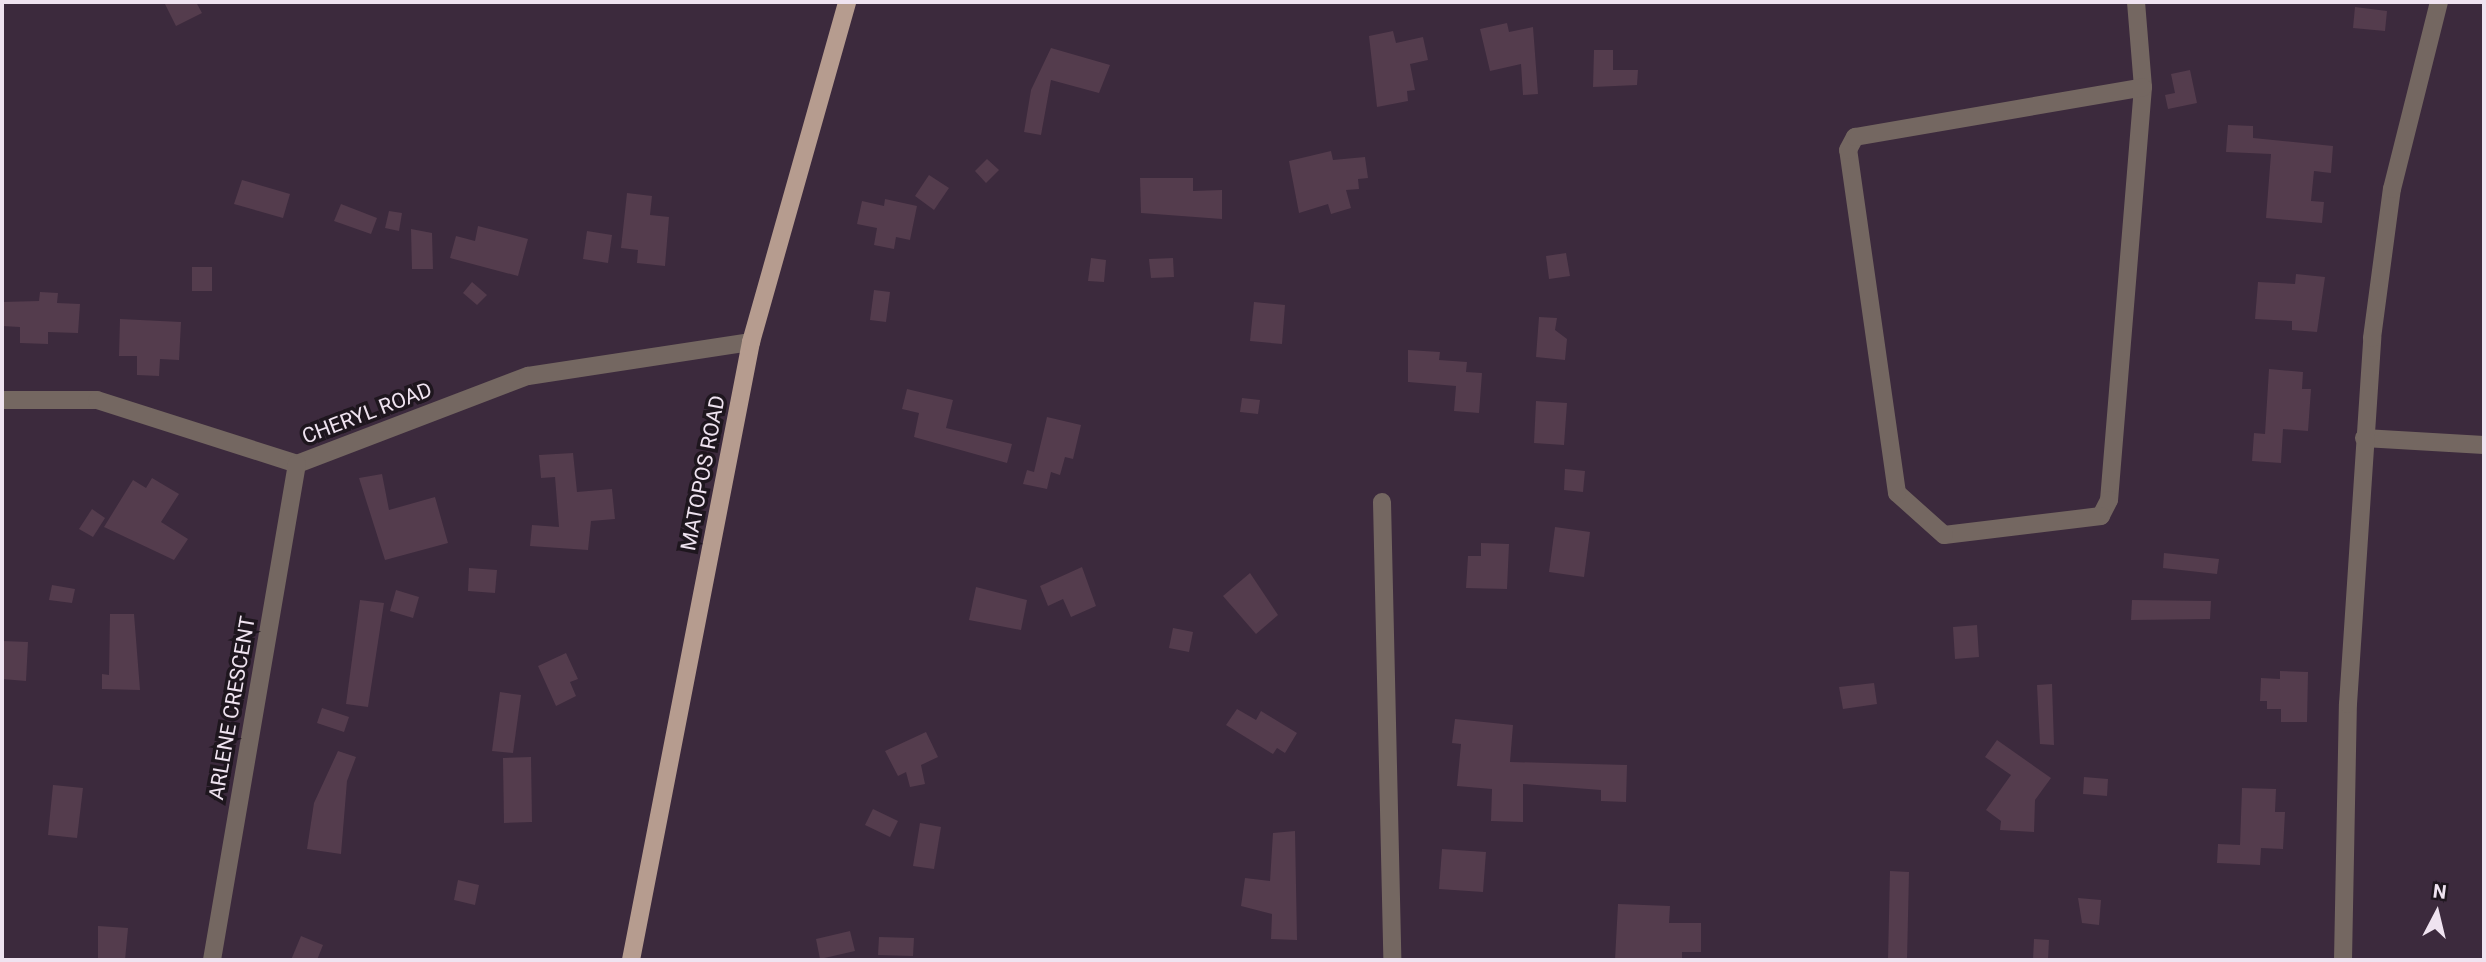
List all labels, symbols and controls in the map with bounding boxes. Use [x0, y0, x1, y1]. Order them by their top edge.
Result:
street label: CHERYL ROAD [299, 377, 435, 449]
street label: MATOPOS ROAD [676, 393, 730, 553]
street label: ARLENE CRESCENT [203, 614, 261, 802]
north arrow [2402, 878, 2472, 948]
text: N [2432, 879, 2448, 904]

